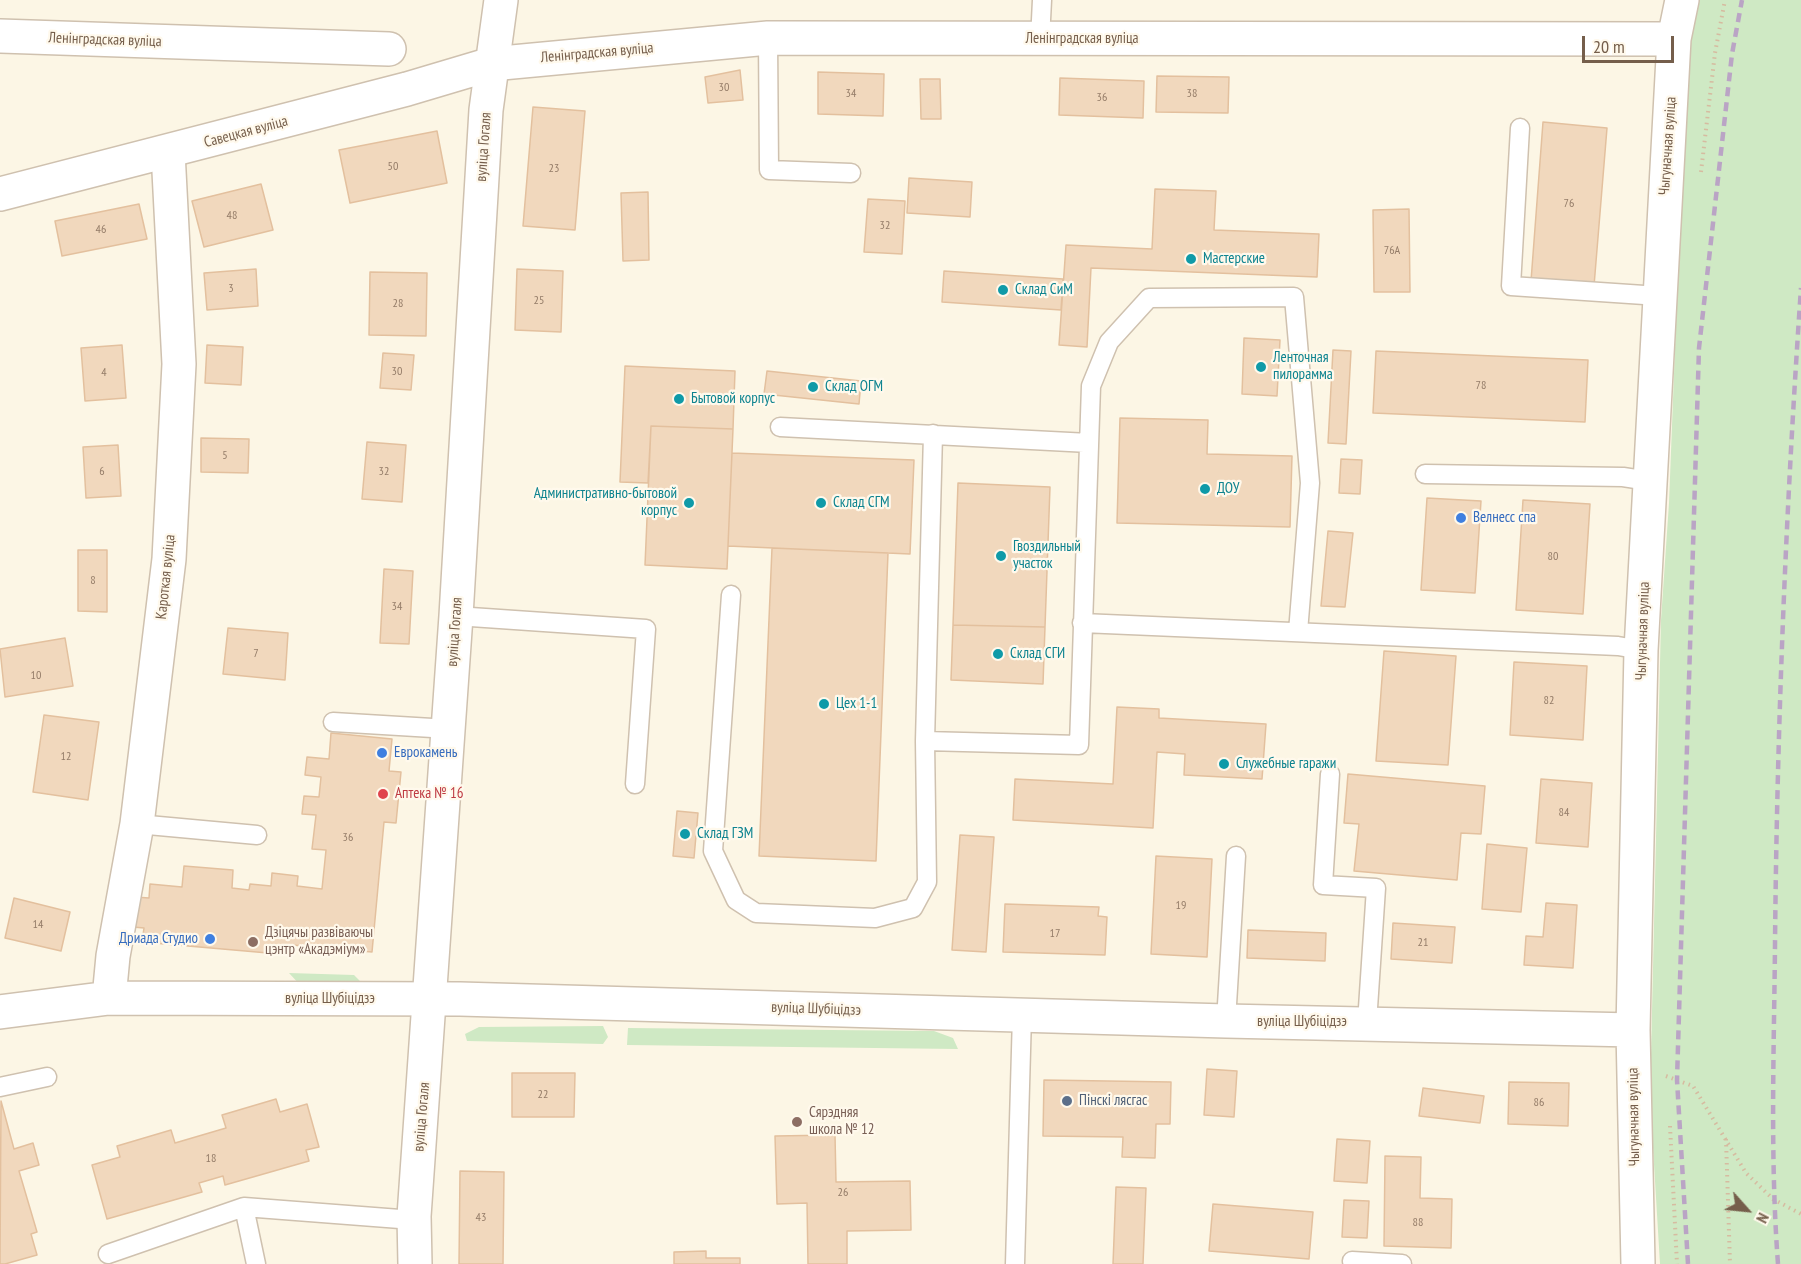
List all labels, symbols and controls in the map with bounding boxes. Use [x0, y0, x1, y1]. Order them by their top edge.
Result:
scale bar [1585, 24, 1676, 62]
street label: Ленінградская вуліца [48, 29, 162, 51]
street label: Ленінградская вуліца [1025, 30, 1139, 48]
text: 20 m [1593, 35, 1625, 58]
street label: Ленінградская вуліца [540, 39, 654, 67]
house number: 30 [719, 81, 729, 95]
house number: 34 [846, 87, 856, 101]
house number: 38 [1187, 87, 1197, 101]
house number: 36 [1097, 91, 1107, 105]
street label: Чыгуначная вуліца [1656, 96, 1680, 196]
street label: Савецкая вуліца [202, 112, 290, 152]
street label: вуліца Гогаля [473, 112, 495, 182]
house number: 50 [388, 160, 398, 174]
house number: 23 [549, 162, 559, 176]
house number: 76 [1564, 197, 1574, 211]
house number: 48 [227, 209, 237, 223]
house number: 32 [880, 219, 890, 233]
house number: 46 [96, 223, 106, 237]
house number: 76А [1384, 244, 1400, 258]
place label: Мастерские [1203, 250, 1265, 268]
marker: Мастерские [1184, 252, 1198, 266]
place label: Склад СиМ [1015, 281, 1073, 299]
house number: 3 [228, 282, 234, 296]
marker: Склад СиМ [996, 283, 1010, 297]
house number: 25 [534, 294, 544, 308]
house number: 28 [393, 297, 403, 311]
place label: Ленточная пилорамма [1273, 349, 1333, 384]
marker: Ленточная пилорамма [1254, 360, 1268, 374]
house number: 30 [392, 365, 402, 379]
house number: 4 [101, 366, 107, 380]
place label: Склад ОГМ [825, 378, 883, 396]
house number: 78 [1476, 379, 1486, 393]
marker: Склад ОГМ [806, 380, 820, 394]
place label: Бытовой корпус [691, 390, 775, 408]
marker: Бытовой корпус [672, 392, 686, 406]
house number: 5 [222, 449, 228, 463]
house number: 6 [99, 465, 105, 479]
house number: 32 [379, 465, 389, 479]
place label: ДОУ [1217, 480, 1239, 498]
marker: ДОУ [1198, 482, 1212, 496]
place label: Административно-бытовой корпус [534, 485, 677, 520]
place label: Склад СГМ [833, 494, 890, 512]
marker: Административно-бытовой корпус [682, 496, 696, 510]
marker: Склад СГМ [814, 496, 828, 510]
place label: Велнесс спа [1473, 509, 1536, 527]
marker: Велнесс спа [1454, 511, 1468, 525]
street label: Кароткая вуліца [153, 534, 179, 620]
place label: Гвоздильный участок [1013, 538, 1081, 573]
marker: Гвоздильный участок [994, 549, 1008, 563]
house number: 80 [1548, 550, 1558, 564]
house number: 8 [90, 574, 96, 588]
street label: Чыгуначная вуліца [1632, 581, 1654, 681]
street label: вуліца Гогаля [444, 597, 466, 667]
house number: 34 [392, 600, 402, 614]
place label: Склад СГИ [1010, 645, 1065, 663]
house number: 7 [253, 647, 259, 661]
marker: Склад СГИ [991, 647, 1005, 661]
house number: 10 [31, 669, 41, 683]
house number: 82 [1544, 694, 1554, 708]
place label: Цех 1-1 [836, 695, 877, 713]
marker: Цех 1-1 [817, 697, 831, 711]
place label: Еврокамень [394, 744, 457, 762]
marker: Еврокамень [375, 746, 389, 760]
house number: 12 [61, 750, 71, 764]
place label: Служебные гаражи [1236, 755, 1336, 773]
marker: Служебные гаражи [1217, 757, 1231, 771]
place label: Аптека № 16 [395, 785, 463, 803]
marker: Аптека № 16 [376, 787, 390, 801]
house number: 84 [1559, 806, 1569, 820]
place label: Склад ГЗМ [697, 825, 753, 843]
marker: Склад ГЗМ [678, 827, 692, 841]
house number: 36 [343, 831, 353, 845]
house number: 19 [1176, 899, 1186, 913]
house number: 14 [33, 918, 43, 932]
place label: Дзіцячы развіваючы цэнтр «Акадэміум» [265, 924, 373, 959]
house number: 17 [1050, 927, 1060, 941]
place label: Дриада Студио [119, 930, 198, 948]
marker: Дриада Студио [203, 932, 217, 946]
marker: Дзіцячы развіваючы цэнтр «Акадэміум» [246, 935, 260, 949]
house number: 21 [1418, 936, 1428, 950]
street label: вуліца Шубіцідзэ [285, 990, 375, 1008]
street label: вуліца Шубіцідзэ [771, 998, 861, 1020]
street label: вуліца Шубіцідзэ [1257, 1013, 1347, 1031]
street label: Чыгуначная вуліца [1624, 1067, 1644, 1167]
street label: вуліца Гогаля [410, 1082, 434, 1152]
house number: 22 [538, 1088, 548, 1102]
place label: Пінскі лясгас [1079, 1092, 1147, 1110]
marker: Пінскі лясгас [1060, 1094, 1074, 1108]
house number: 86 [1534, 1096, 1544, 1110]
place label: Сярэдняя школа № 12 [809, 1104, 874, 1139]
marker: Сярэдняя школа № 12 [790, 1115, 804, 1129]
house number: 18 [206, 1152, 216, 1166]
north arrow [1717, 1180, 1777, 1240]
house number: 26 [838, 1186, 848, 1200]
text: N [1752, 1210, 1774, 1227]
house number: 43 [476, 1211, 486, 1225]
house number: 88 [1413, 1216, 1423, 1230]

